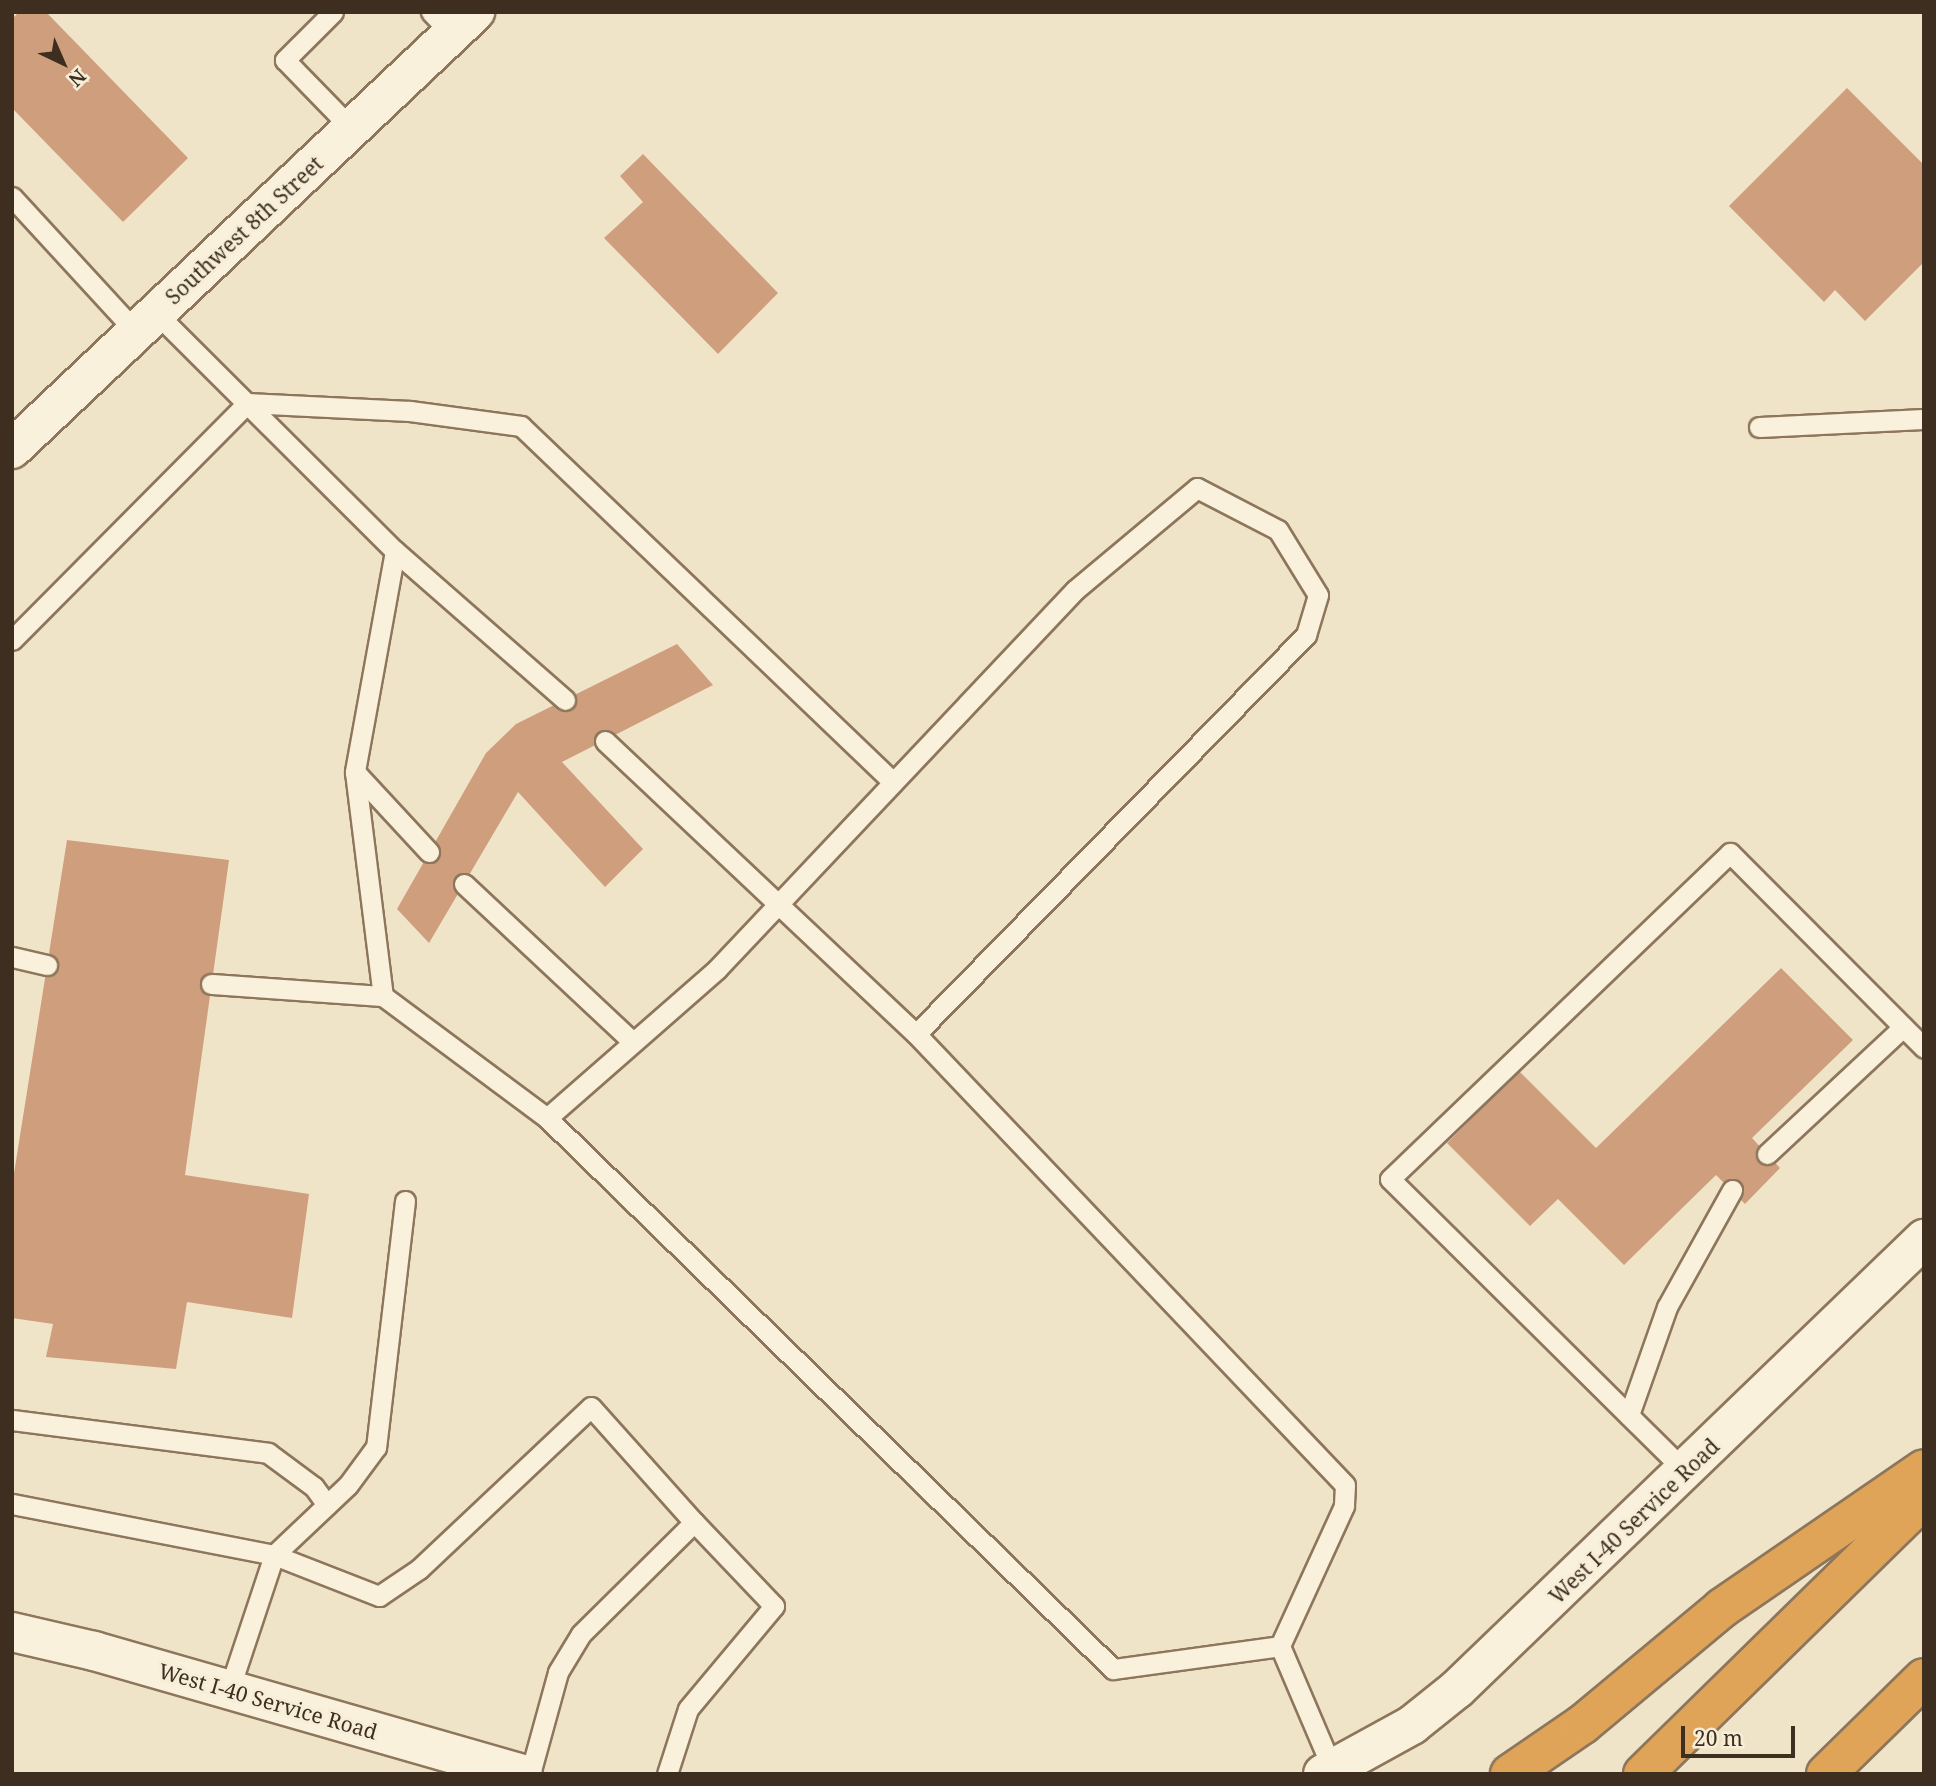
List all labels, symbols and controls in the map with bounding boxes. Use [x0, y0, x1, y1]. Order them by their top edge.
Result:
north arrow [28, 28, 98, 98]
text: N [63, 64, 92, 93]
street label: Southwest 8th Street [160, 151, 328, 309]
street label: West I-40 Service Road [1544, 1433, 1724, 1609]
street label: West I-40 Service Road [156, 1658, 380, 1744]
scale bar [1684, 1712, 1798, 1756]
text: 20 m [1694, 1724, 1743, 1752]

